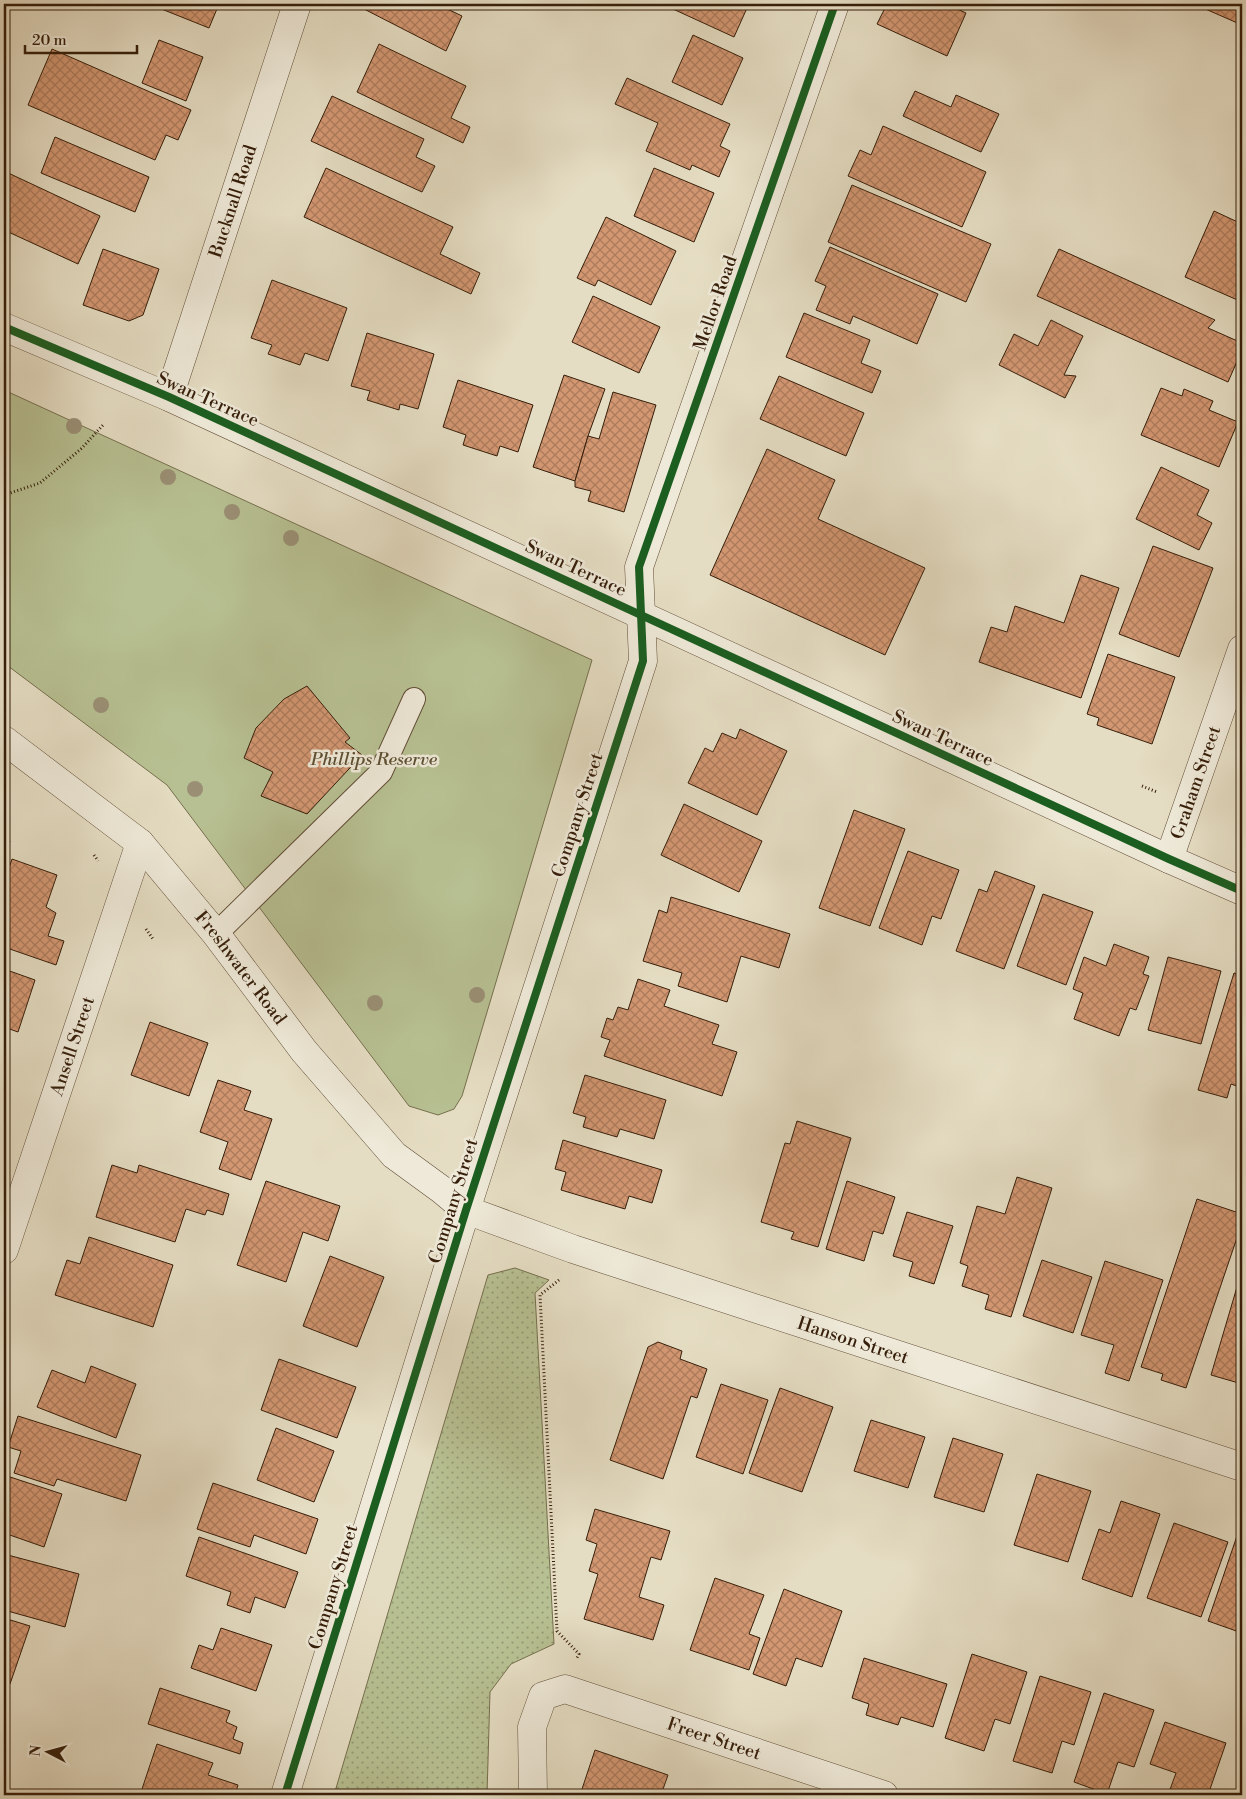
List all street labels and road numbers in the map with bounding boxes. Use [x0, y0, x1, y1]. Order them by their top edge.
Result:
street label: Bucknall Road [204, 141, 263, 262]
street label: Mellor Road [688, 252, 743, 354]
street label: Swan Terrace [153, 367, 262, 432]
street label: Swan Terrace [521, 535, 630, 602]
street label: Swan Terrace [888, 705, 997, 772]
street label: Graham Street [1166, 722, 1227, 842]
street label: Company Street [547, 749, 609, 880]
street label: Freshwater Road [190, 906, 292, 1030]
street label: Ansell Street [45, 993, 100, 1100]
street label: Company Street [424, 1135, 484, 1266]
street label: Hanson Street [794, 1312, 912, 1370]
street label: Company Street [304, 1521, 364, 1652]
street label: Freer Street [664, 1713, 765, 1766]

